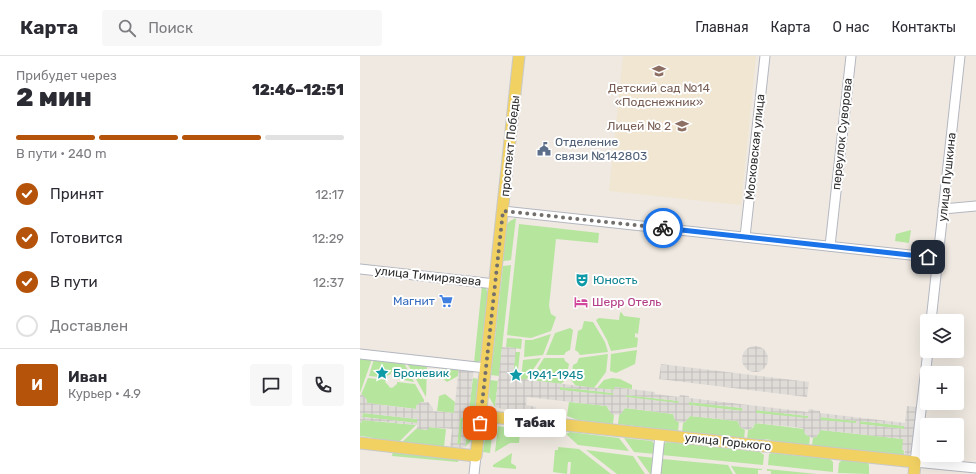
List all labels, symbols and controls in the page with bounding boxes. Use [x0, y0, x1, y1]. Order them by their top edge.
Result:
search box [102, 10, 382, 46]
text: Карта [20, 16, 78, 39]
icon: search [116, 17, 138, 39]
text: Поиск [148, 19, 193, 37]
text: Главная [695, 19, 749, 36]
text: Карта [771, 19, 811, 36]
text: О нас [833, 19, 869, 36]
text: Контакты [891, 19, 956, 36]
school or university icon: Детский сад №14 «Подснежник» [651, 63, 667, 79]
text: Прибудет через [16, 68, 117, 83]
street label: переулок Суворова [829, 77, 855, 191]
text: 12:46–12:51 [252, 81, 344, 99]
place label: Детский сад №14 «Подснежник» [608, 81, 710, 109]
text: 2 мин [16, 82, 92, 113]
street label: Московская улица [742, 93, 768, 201]
street label: проспект Победы [498, 95, 522, 197]
school or university icon: Лицей № 2 [674, 118, 690, 134]
place label: Лицей № 2 [607, 119, 671, 133]
street label: улица Пушкина [935, 132, 959, 222]
place label: Отделение связи №142803 [555, 135, 647, 163]
public building icon: Отделение связи №142803 [536, 141, 552, 157]
text: В пути · 240 m [16, 146, 107, 161]
icon: check [16, 183, 38, 205]
text: Принят [50, 185, 104, 203]
text: 12:17 [315, 187, 344, 202]
courier [643, 208, 683, 248]
icon: bike [652, 217, 674, 239]
icon: check [16, 227, 38, 249]
text: Готовится [50, 229, 123, 247]
text: 12:29 [312, 231, 344, 246]
pin [911, 240, 945, 274]
icon: home [917, 246, 939, 268]
street label: улица Тимирязева [374, 263, 482, 289]
icon: check [16, 271, 38, 293]
theatre icon: Юность [574, 272, 590, 288]
text: В пути [50, 273, 98, 291]
place label: Юность [593, 273, 637, 287]
text: 12:37 [313, 275, 344, 290]
supermarket icon: Магнит [438, 293, 454, 309]
place label: Магнит [393, 294, 435, 308]
hotel icon: Шерр Отель [573, 294, 589, 310]
place label: Шерр Отель [592, 295, 661, 309]
map controls [920, 314, 964, 462]
button: layers [920, 314, 964, 358]
text: Доставлен [50, 317, 128, 335]
button: chat [250, 364, 292, 406]
button: phone [302, 364, 344, 406]
place icon: Броневик [374, 365, 390, 381]
place label: Броневик [393, 366, 450, 380]
button: + [920, 366, 964, 410]
place icon: 1941-1945 [508, 367, 524, 383]
text: Иван [68, 368, 107, 386]
place label: 1941-1945 [527, 368, 583, 382]
text: И [31, 376, 43, 394]
text: Курьер · 4.9 [68, 386, 141, 401]
pin [463, 406, 497, 440]
callout: Табак [504, 409, 566, 437]
icon: bag [469, 412, 491, 434]
text: Табак [515, 415, 555, 430]
button: − [920, 418, 964, 462]
street label: улица Горького [684, 430, 772, 454]

